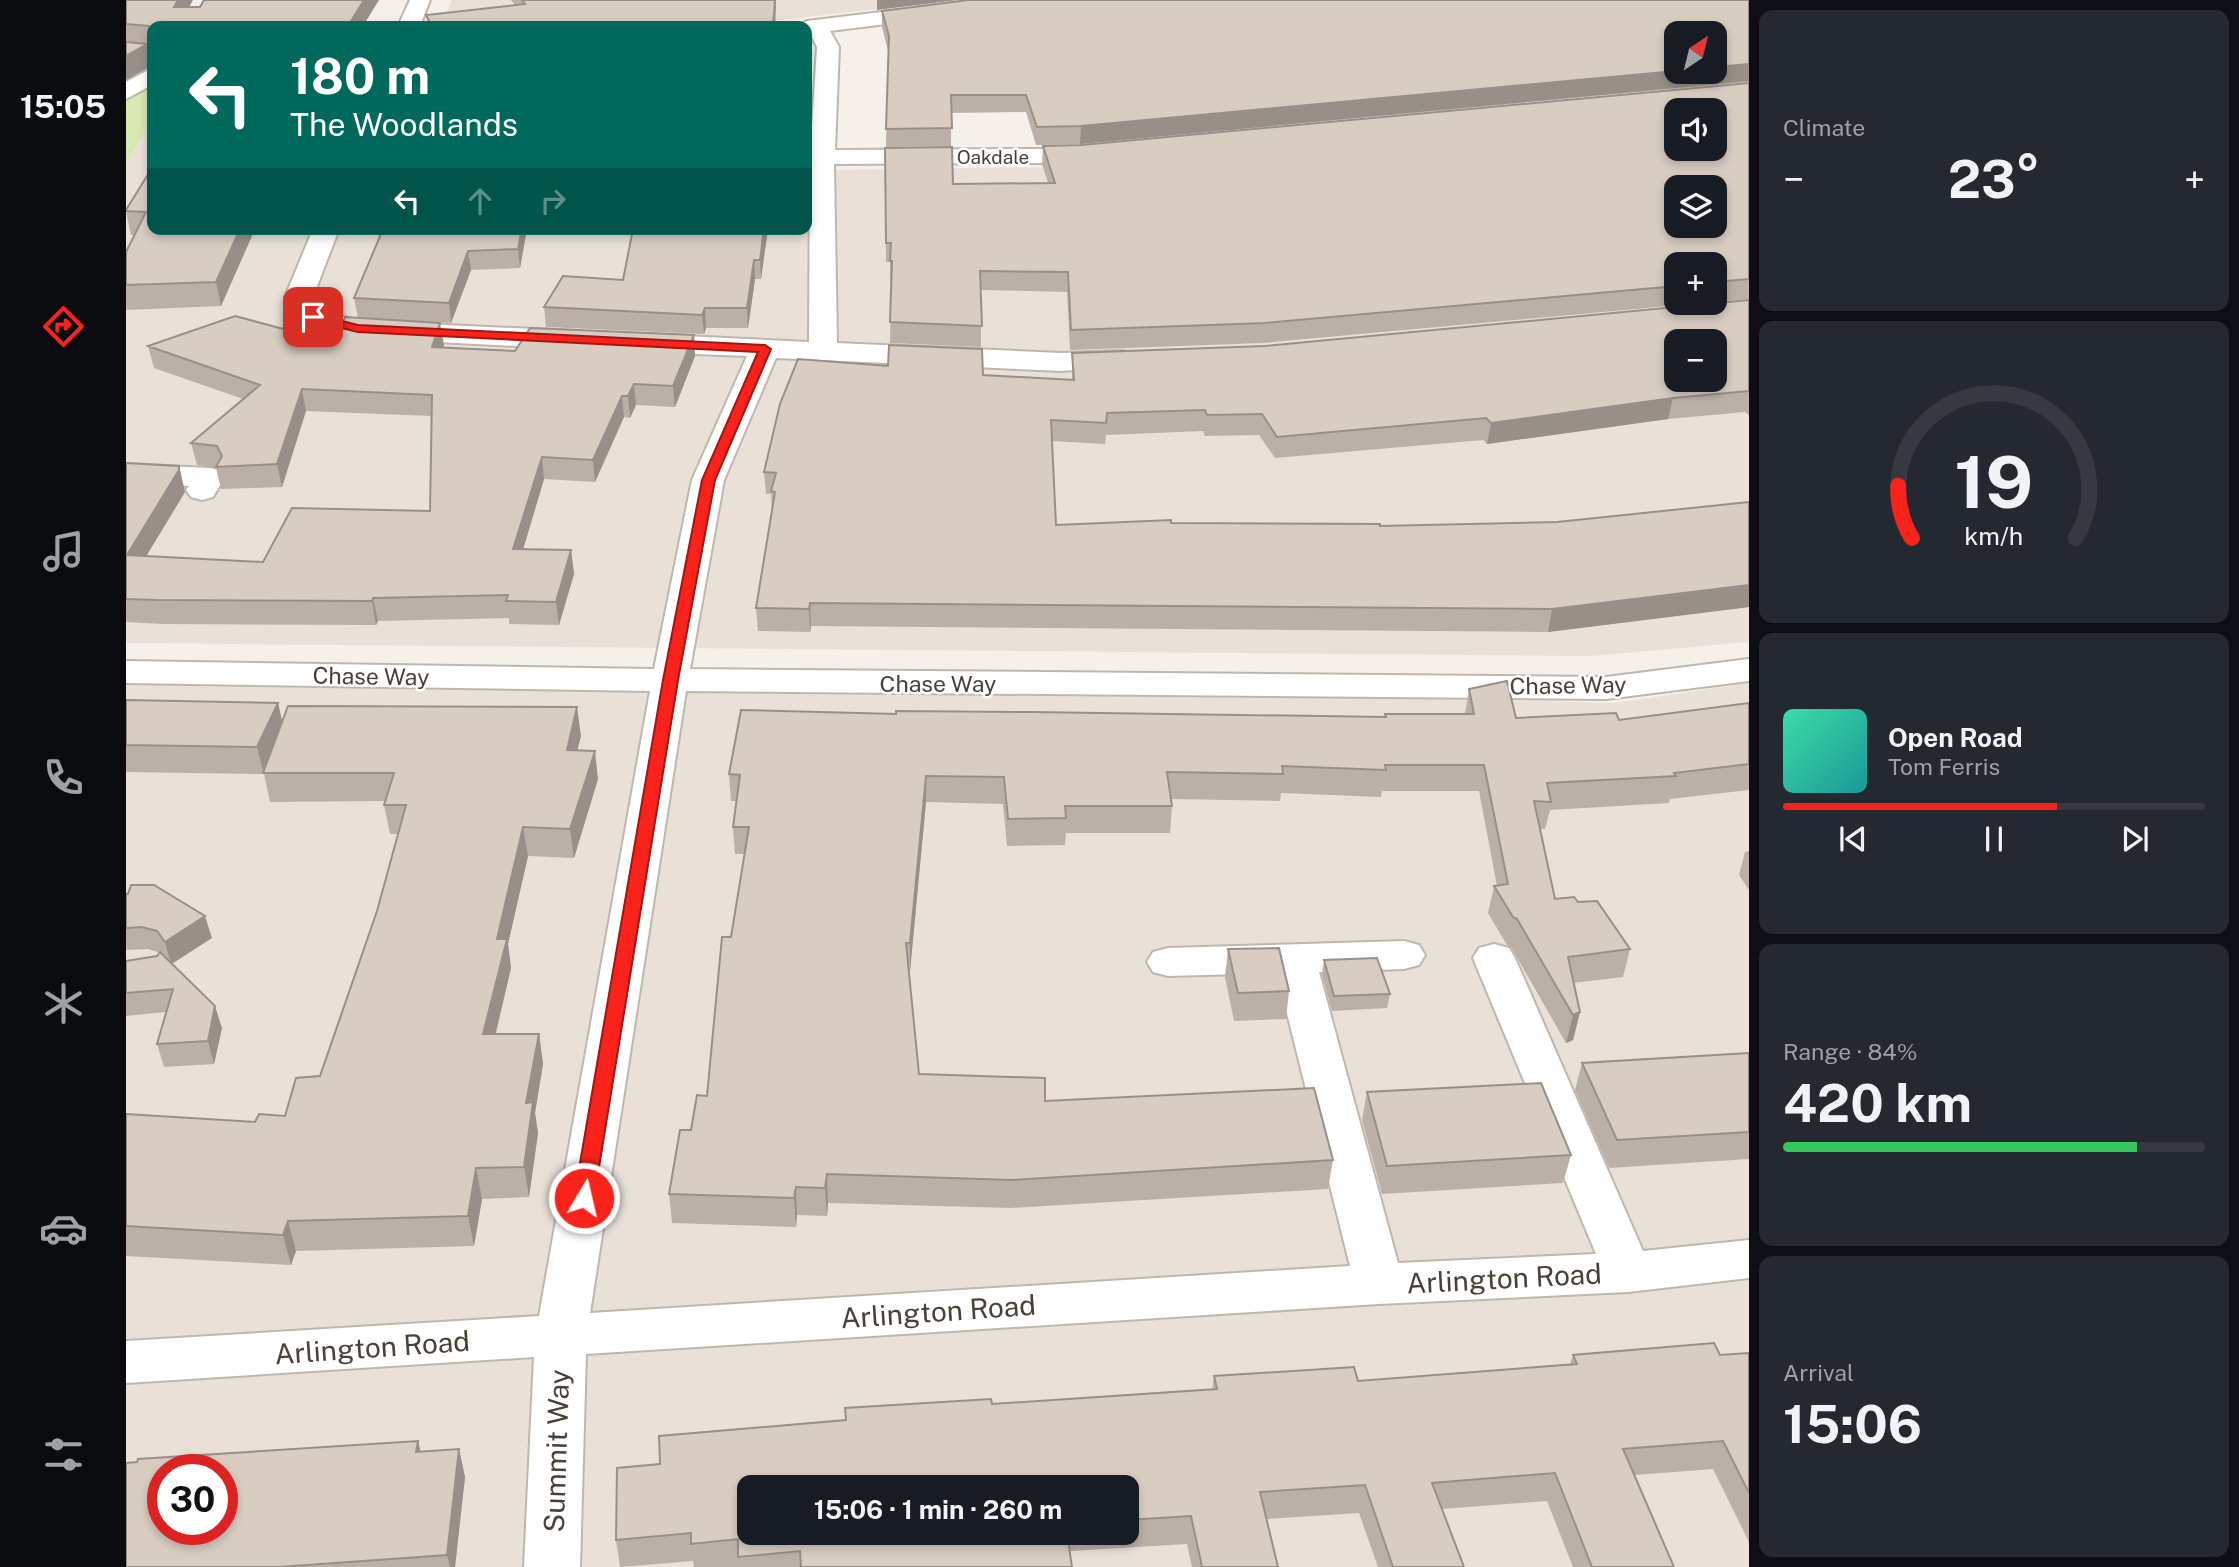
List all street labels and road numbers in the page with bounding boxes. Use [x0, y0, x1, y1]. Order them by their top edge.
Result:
street label: Oakdale [957, 146, 1029, 168]
street label: Chase Way [312, 661, 430, 691]
street label: Chase Way [880, 670, 996, 697]
street label: Chase Way [1509, 670, 1627, 700]
street label: Arlington Road [1405, 1256, 1603, 1300]
street label: Arlington Road [839, 1288, 1037, 1334]
street label: Arlington Road [273, 1324, 471, 1370]
street label: Summit Way [537, 1369, 575, 1533]

